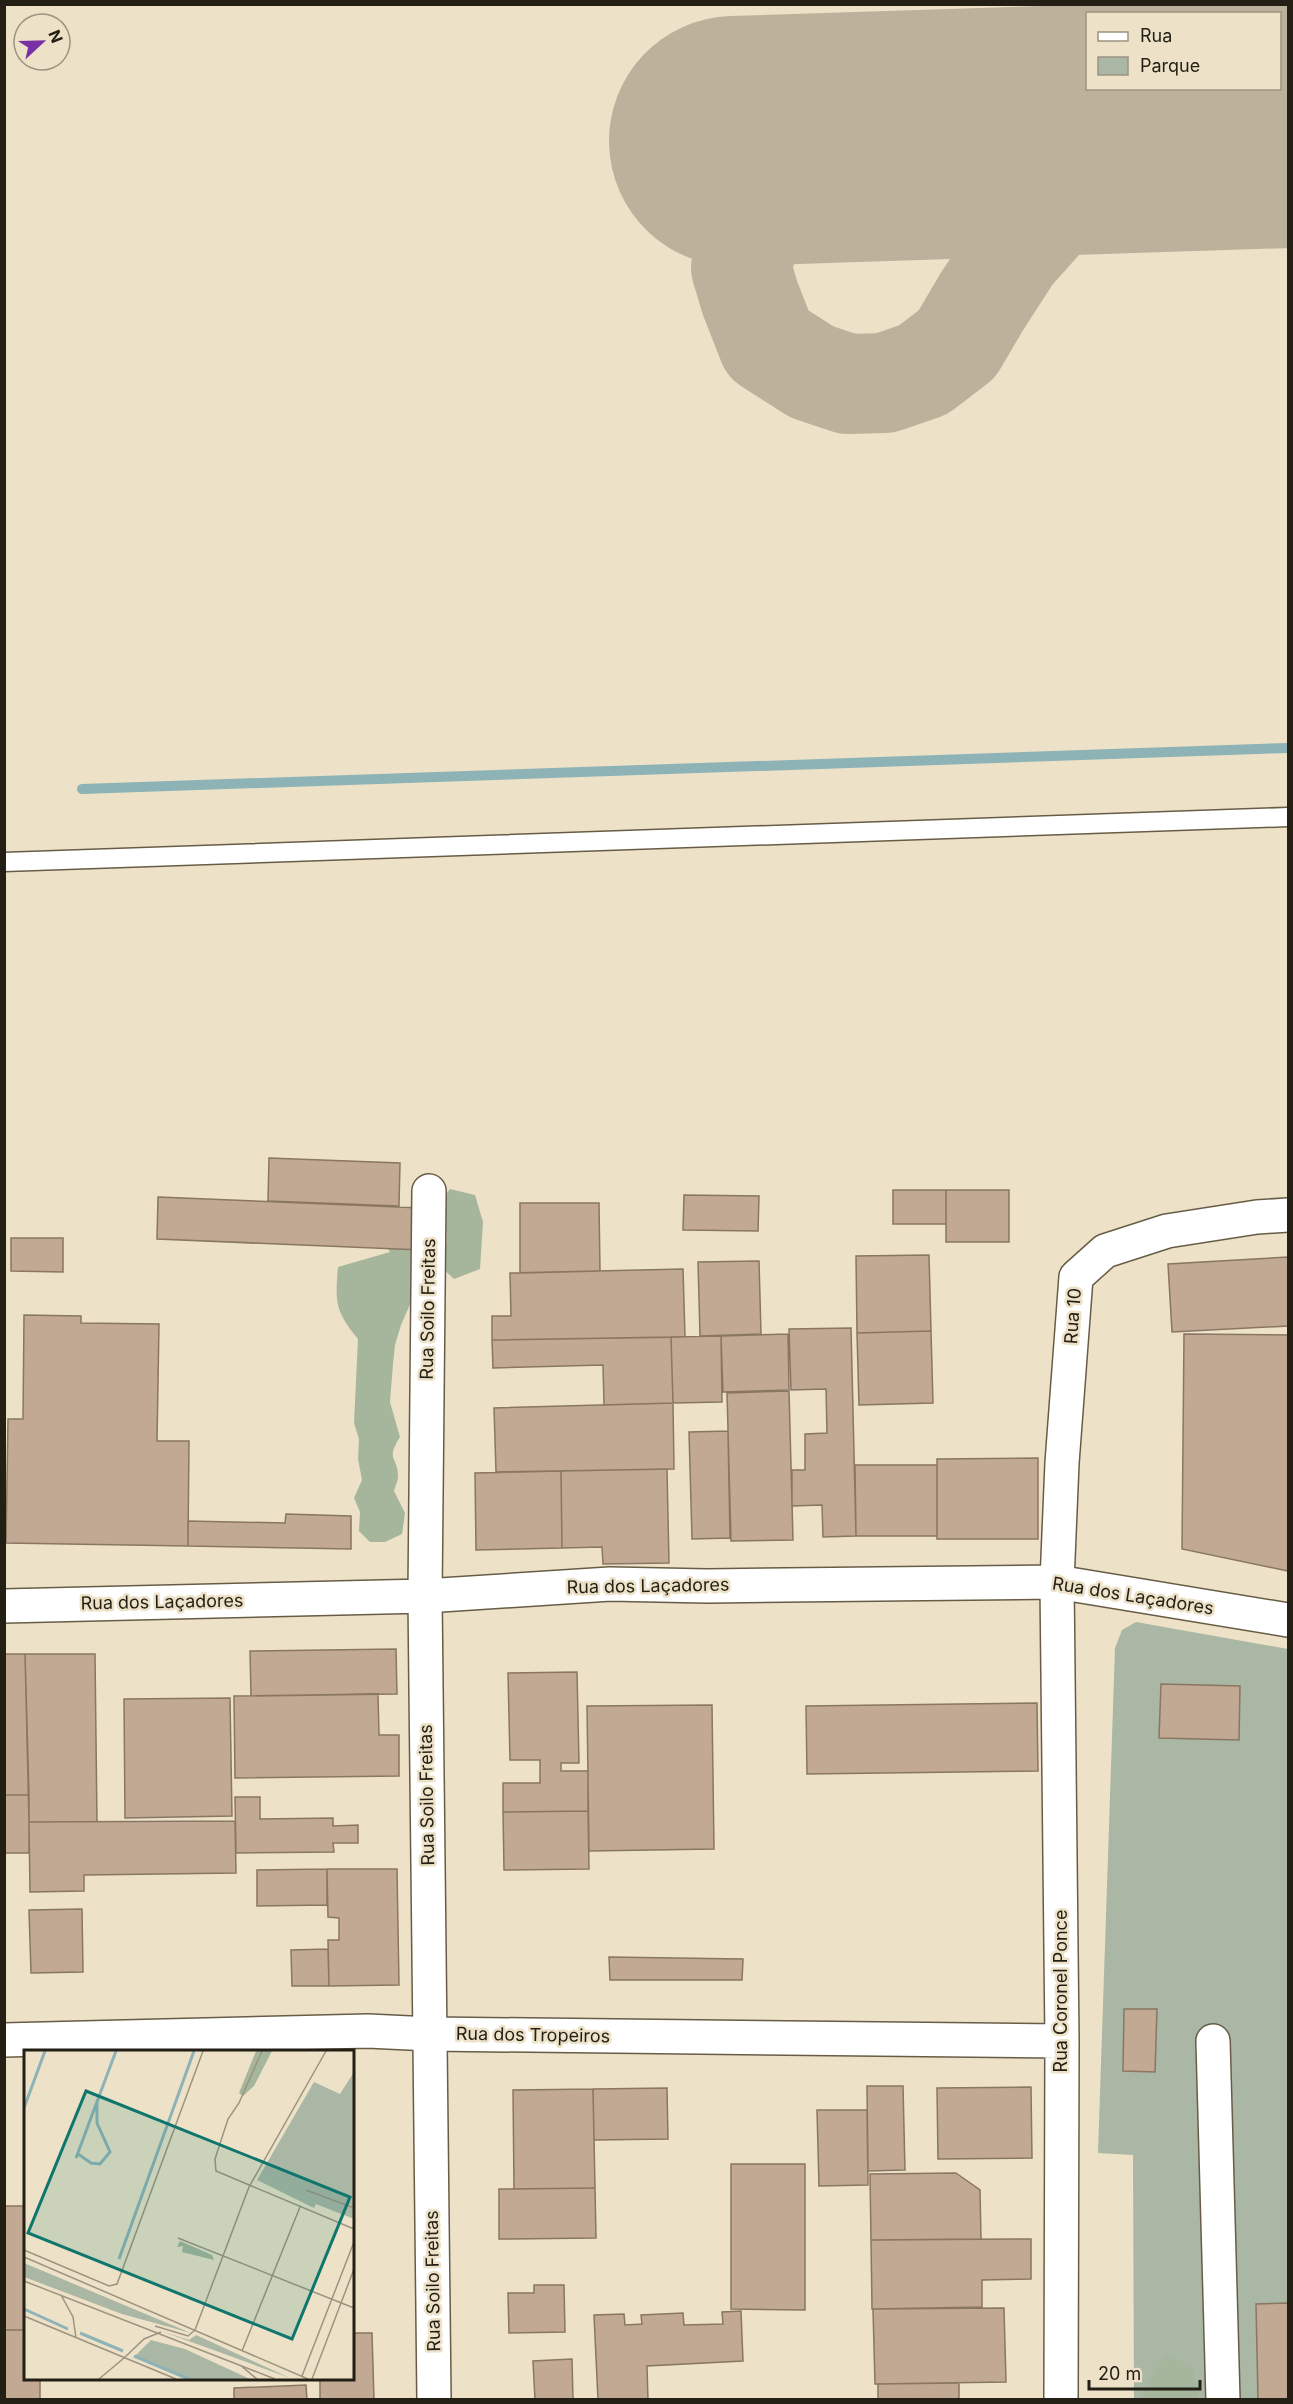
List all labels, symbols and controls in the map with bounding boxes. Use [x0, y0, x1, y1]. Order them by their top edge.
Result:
north arrow [12, 12, 72, 72]
legend [1086, 12, 1281, 90]
text: Rua [1140, 25, 1172, 46]
text: N [44, 27, 67, 46]
text: Parque [1140, 55, 1200, 76]
street label: Rua Soilo Freitas [416, 1238, 439, 1380]
street label: Rua 10 [1060, 1287, 1085, 1345]
street label: Rua dos Laçadores [1051, 1572, 1215, 1619]
street label: Rua dos Laçadores [566, 1574, 730, 1597]
street label: Rua dos Laçadores [80, 1590, 244, 1613]
street label: Rua Soilo Freitas [415, 1724, 438, 1866]
street label: Rua Coronel Ponce [1050, 1910, 1071, 2072]
street label: Rua dos Tropeiros [456, 2023, 610, 2046]
inset map [24, 2050, 354, 2380]
street label: Rua Soilo Freitas [421, 2210, 444, 2352]
scale bar [1089, 2353, 1200, 2391]
text: 20 m [1098, 2363, 1141, 2384]

